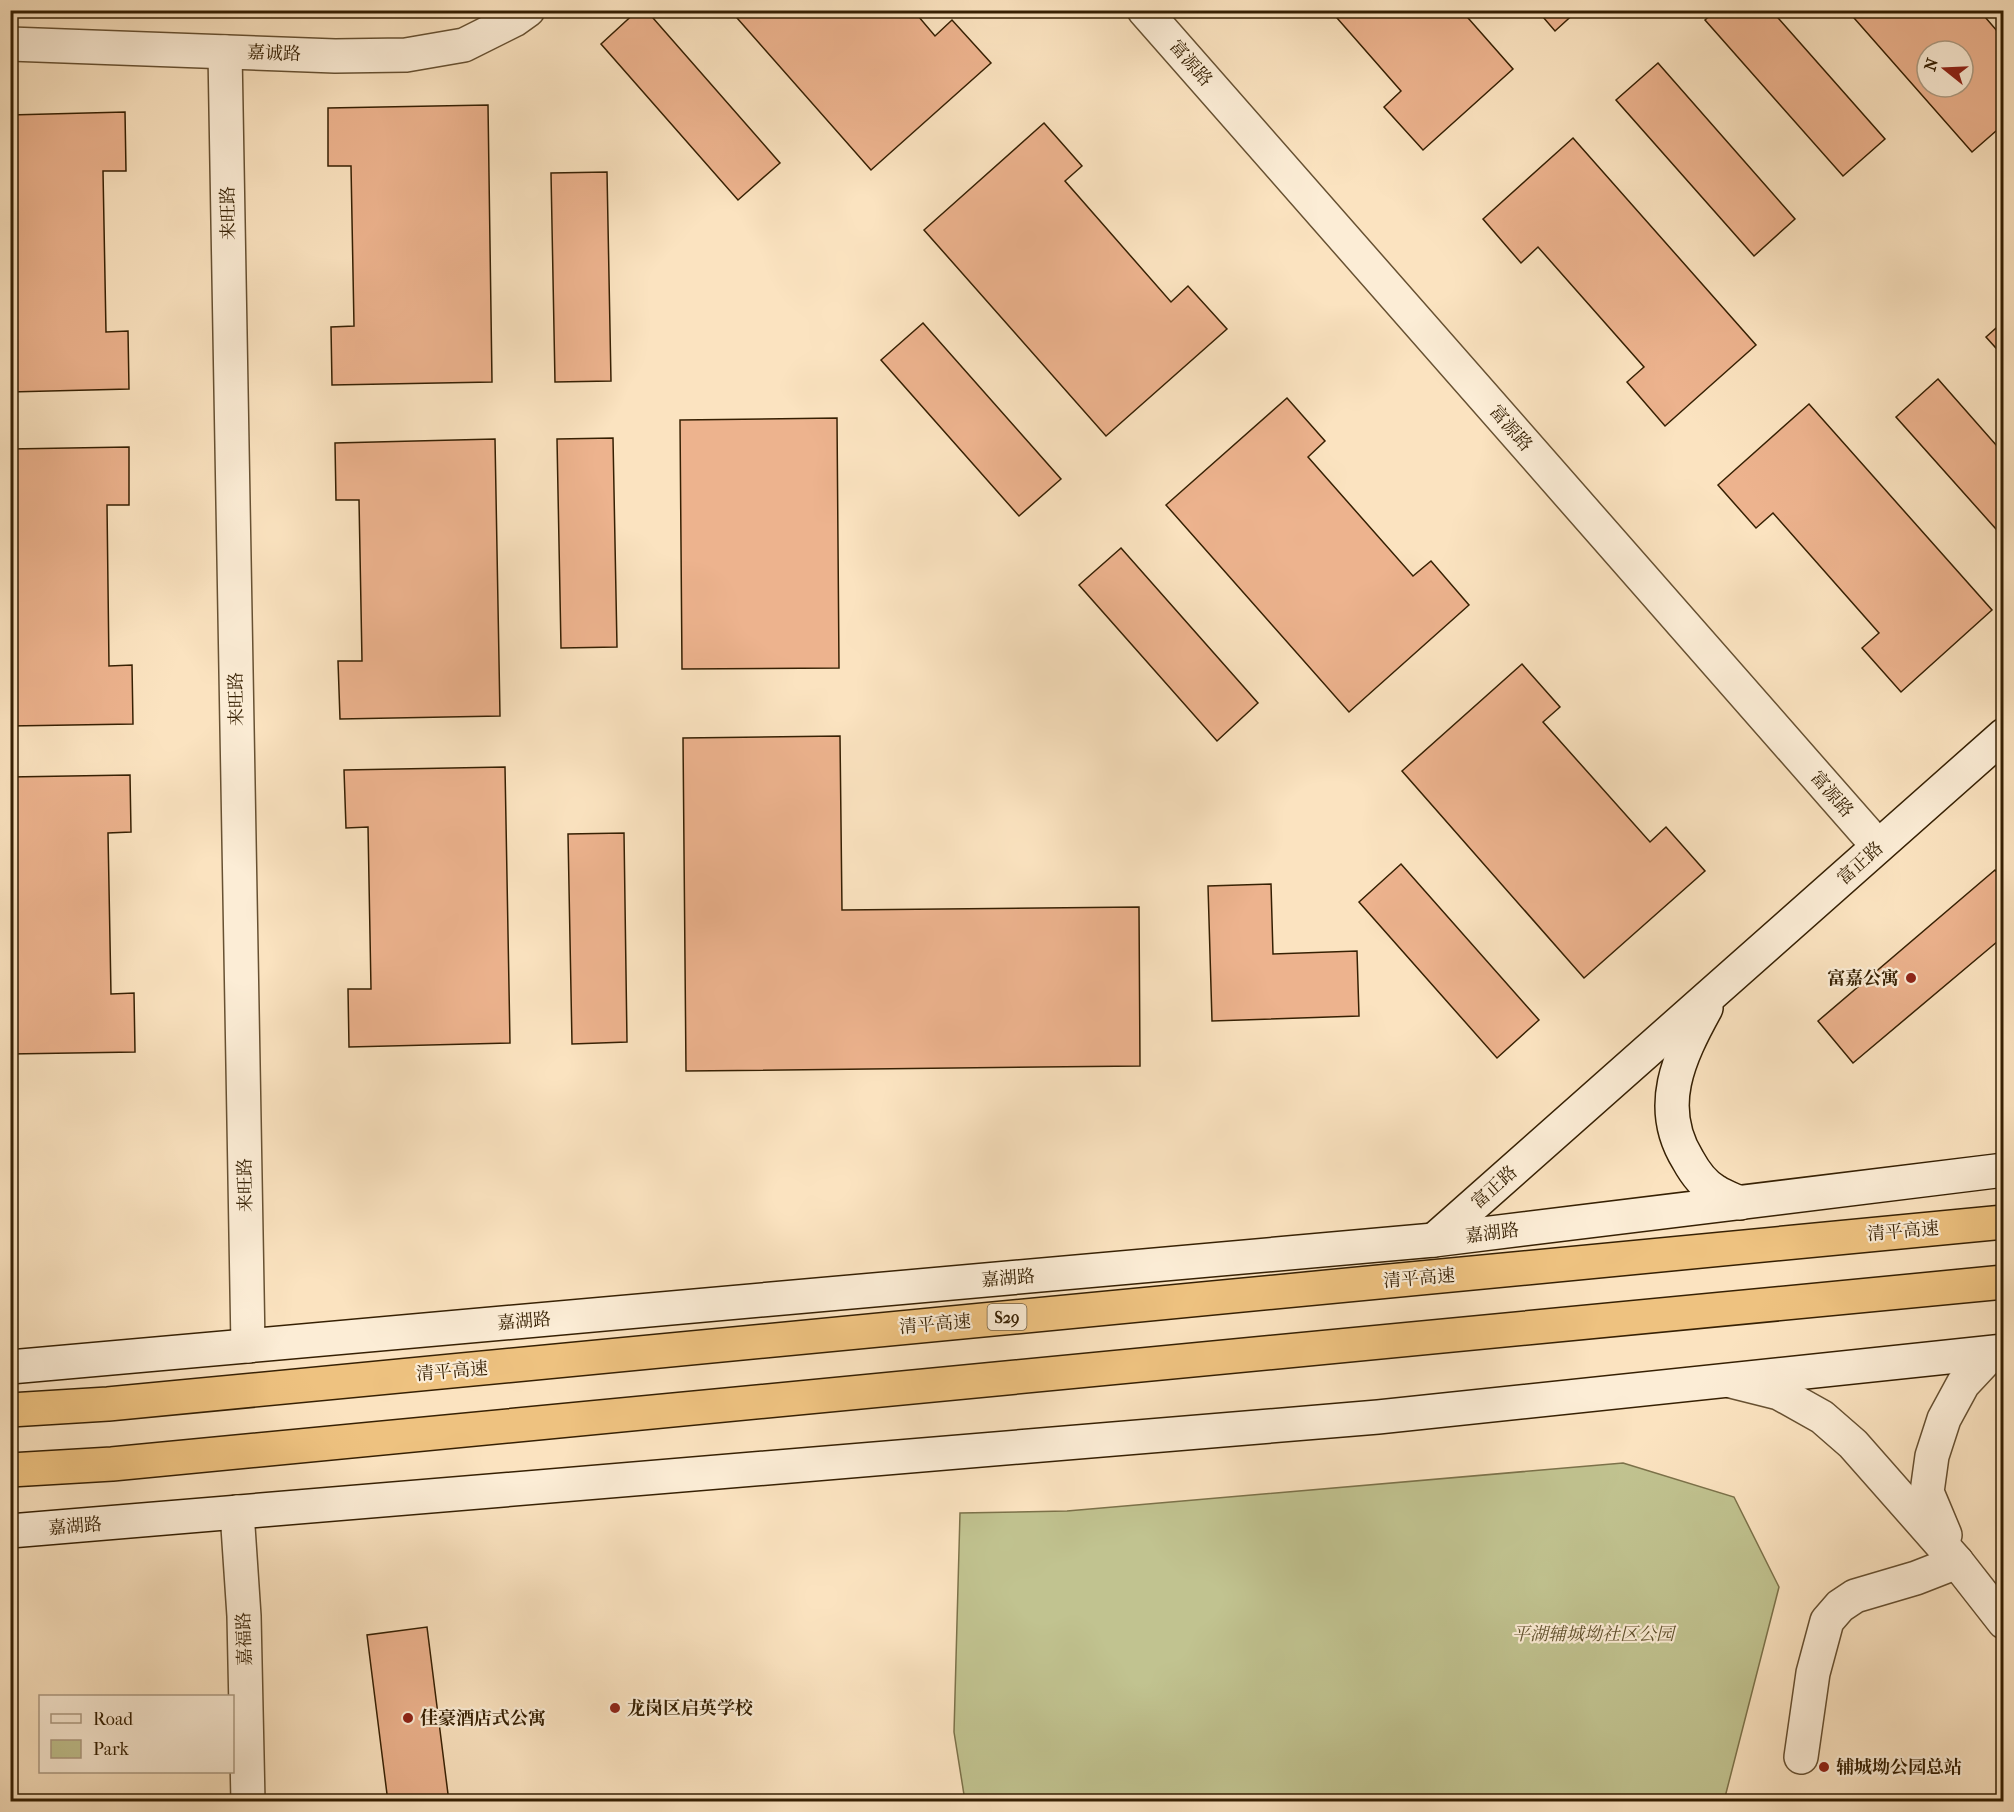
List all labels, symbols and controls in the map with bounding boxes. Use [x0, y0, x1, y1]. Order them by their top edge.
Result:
street label: 富源路 [1165, 36, 1216, 91]
north arrow [1915, 39, 1975, 99]
street label: 嘉诚路 [247, 42, 301, 65]
text: N [1920, 55, 1942, 73]
street label: 来旺路 [218, 186, 239, 240]
street label: 富源路 [1485, 401, 1536, 456]
street label: 来旺路 [226, 672, 247, 726]
street label: 富源路 [1806, 767, 1857, 822]
street label: 富正路 [1833, 838, 1887, 889]
place label: 富嘉公寓 [1827, 968, 1899, 989]
marker: 富嘉公寓 [1904, 971, 1918, 985]
street label: 来旺路 [235, 1158, 256, 1212]
street label: 富正路 [1467, 1162, 1521, 1213]
street label: 清平高速 [1866, 1218, 1940, 1245]
street label: 嘉湖路 [1464, 1220, 1520, 1247]
street label: 清平高速 [1382, 1265, 1456, 1292]
street label: 嘉湖路 [980, 1266, 1036, 1291]
road number: S29 [988, 1304, 1026, 1330]
street label: 嘉湖路 [496, 1309, 552, 1334]
street label: 清平高速 [898, 1311, 972, 1338]
street label: 清平高速 [415, 1358, 489, 1385]
street label: 嘉湖路 [47, 1514, 103, 1539]
street label: 嘉福路 [233, 1612, 256, 1666]
park label: 平湖辅城坳社区公园 [1512, 1624, 1677, 1645]
legend [39, 1695, 234, 1773]
place label: 龙岗区启英学校 [627, 1698, 753, 1719]
marker: 龙岗区启英学校 [608, 1701, 622, 1715]
place label: 佳豪酒店式公寓 [420, 1708, 546, 1729]
text: Road [93, 1709, 133, 1730]
marker: 佳豪酒店式公寓 [401, 1711, 415, 1725]
text: Park [93, 1739, 130, 1760]
place label: 辅城坳公园总站 [1836, 1757, 1962, 1778]
marker: 辅城坳公园总站 [1817, 1760, 1831, 1774]

